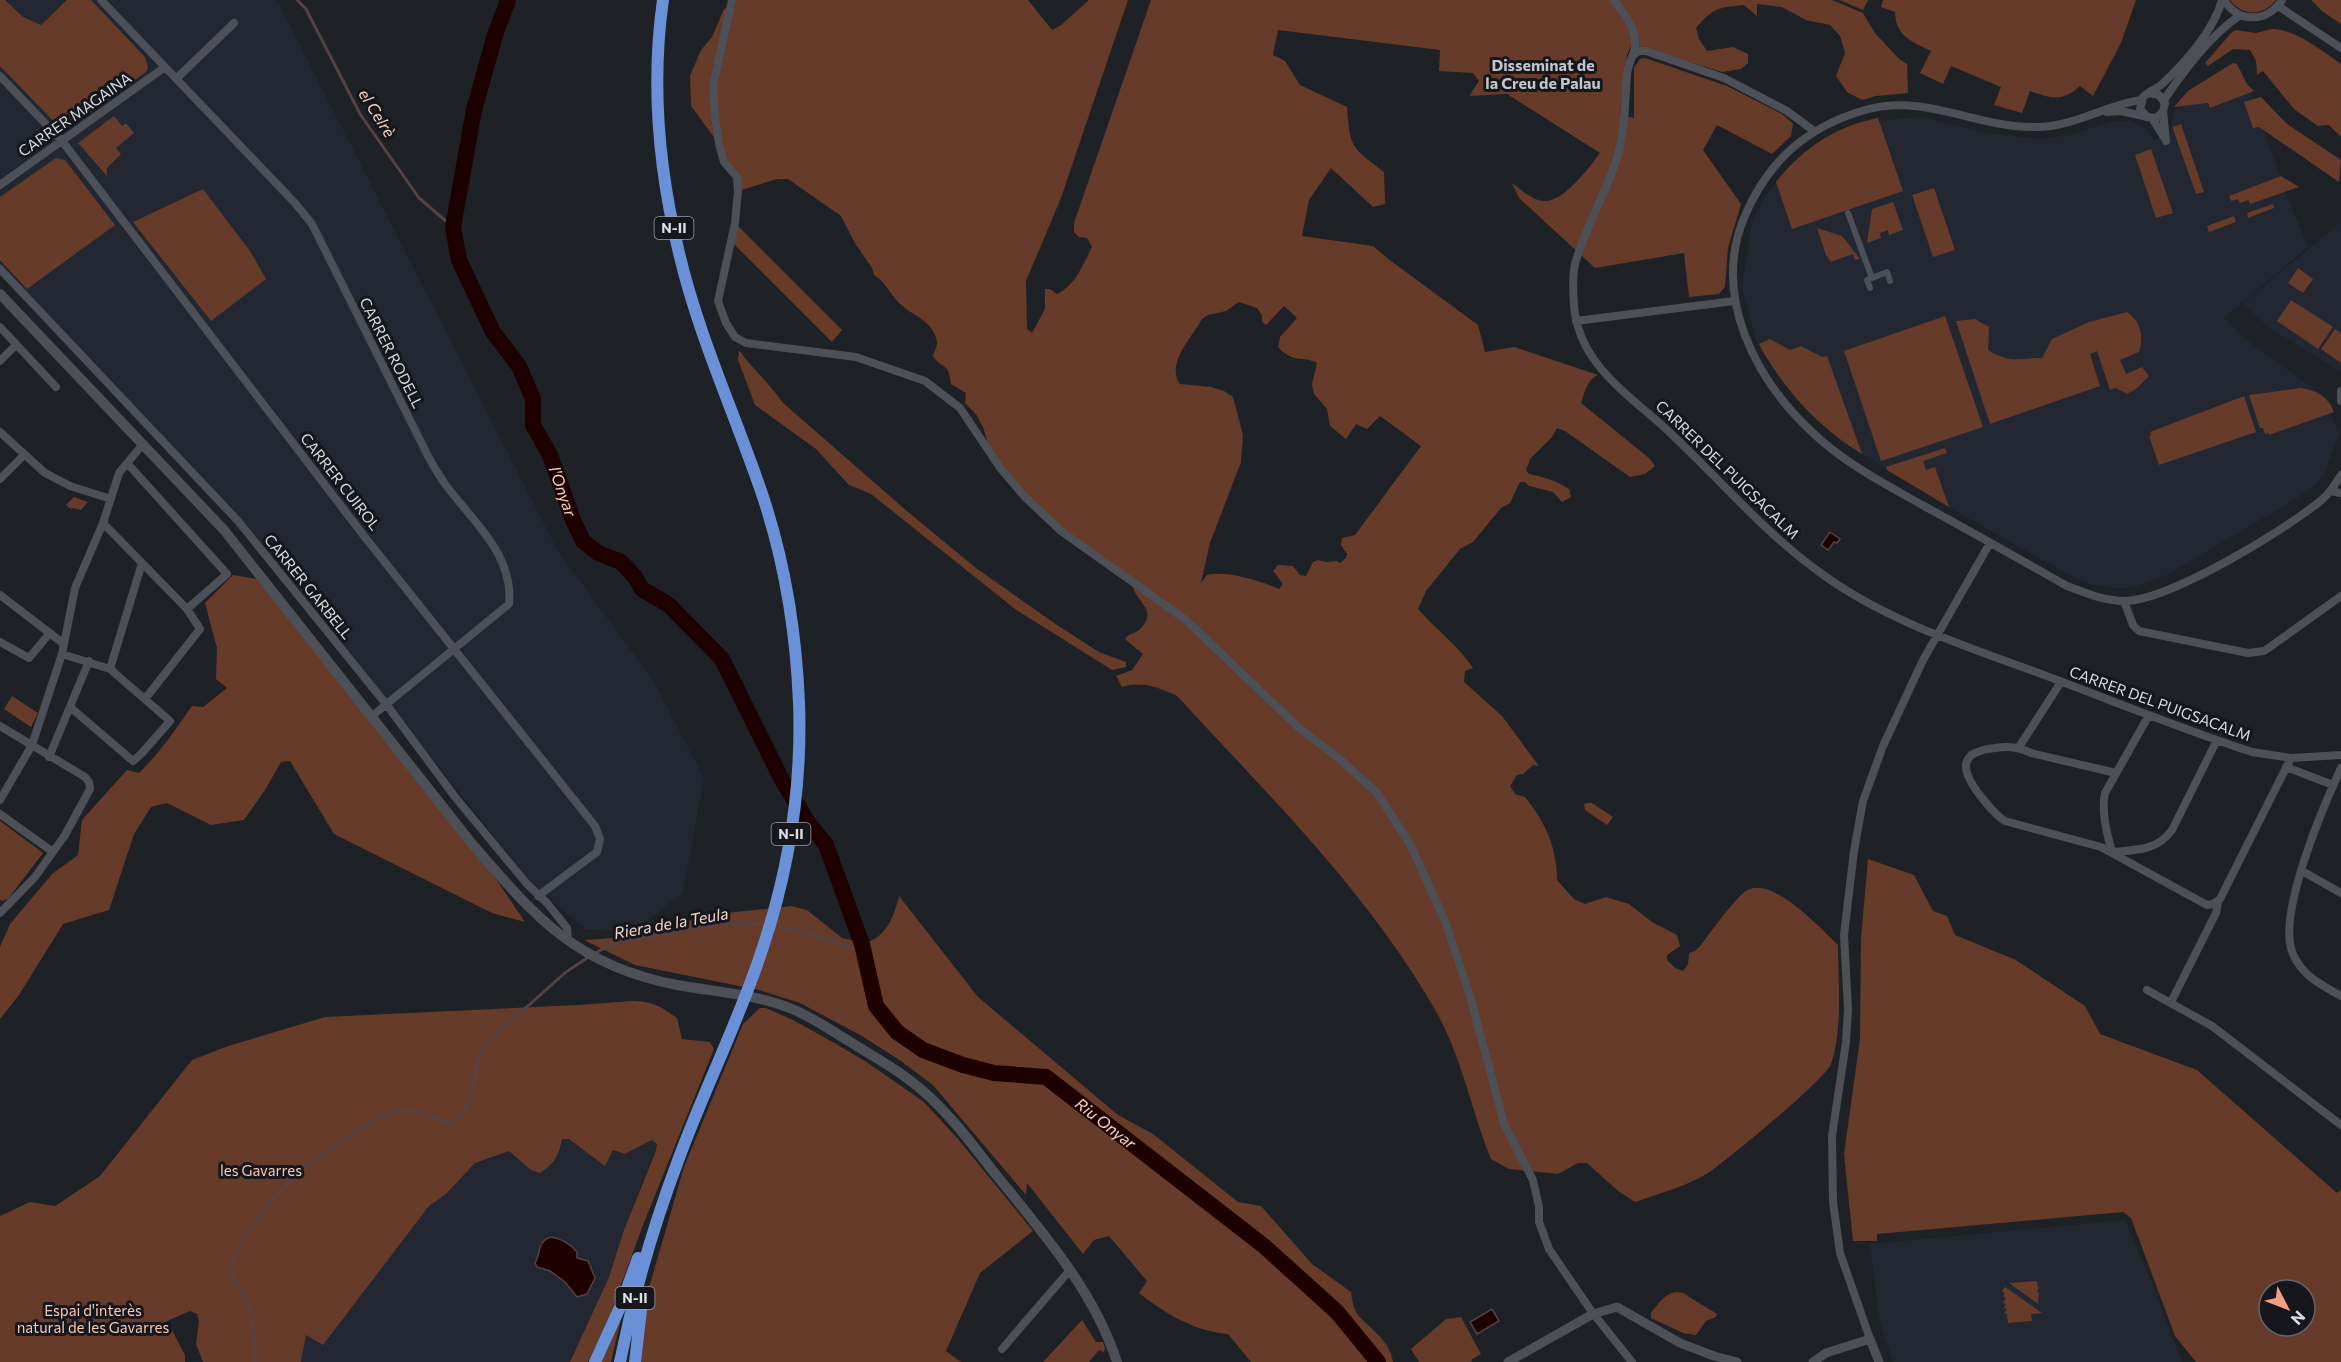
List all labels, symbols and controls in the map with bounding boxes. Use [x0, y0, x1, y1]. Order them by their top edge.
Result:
district label: Disseminat de la Creu de Palau [1485, 55, 1601, 92]
street label: CARRER MAGAINA [14, 68, 134, 160]
water label: el Celrè [355, 85, 400, 141]
road number: N-II [654, 217, 694, 239]
street label: CARRER RODELL [356, 294, 428, 411]
street label: CARRER DEL PUIGSACALM [1652, 396, 1803, 542]
street label: CARRER CUIROL [297, 429, 385, 534]
water label: l'Onyar [546, 463, 581, 520]
street label: CARRER GARBELL [261, 530, 357, 643]
street label: CARRER DEL PUIGSACALM [2067, 662, 2254, 744]
road number: N-II [772, 823, 810, 845]
water label: Riera de la Teula [612, 903, 730, 942]
water label: Riu Onyar [1072, 1093, 1141, 1153]
park label: les Gavarres [220, 1161, 302, 1179]
north arrow [2257, 1278, 2317, 1338]
road number: N-II [616, 1287, 654, 1309]
park label: Espai d'interès natural de les Gavarres [17, 1301, 170, 1336]
text: N [2287, 1308, 2310, 1329]

